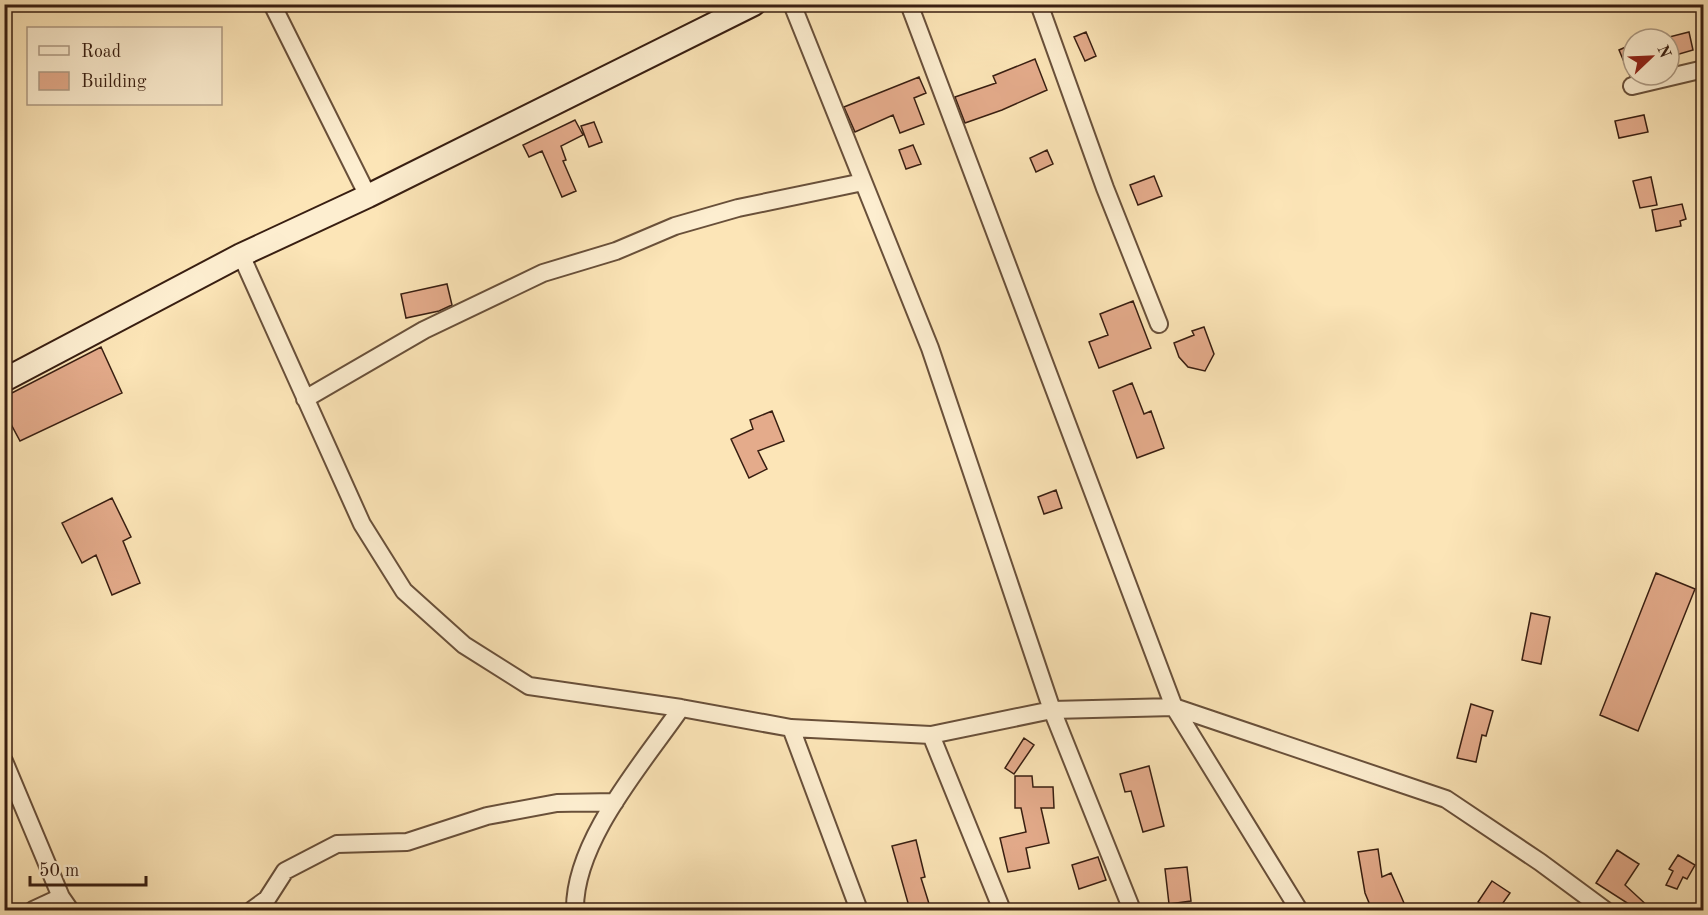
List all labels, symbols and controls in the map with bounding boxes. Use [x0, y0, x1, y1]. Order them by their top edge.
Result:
legend [27, 27, 222, 105]
north arrow [1621, 27, 1681, 87]
text: Road [81, 43, 121, 61]
text: N [1653, 43, 1673, 61]
text: Building [81, 73, 147, 91]
scale bar [30, 849, 146, 887]
text: 50 m [39, 862, 79, 880]

